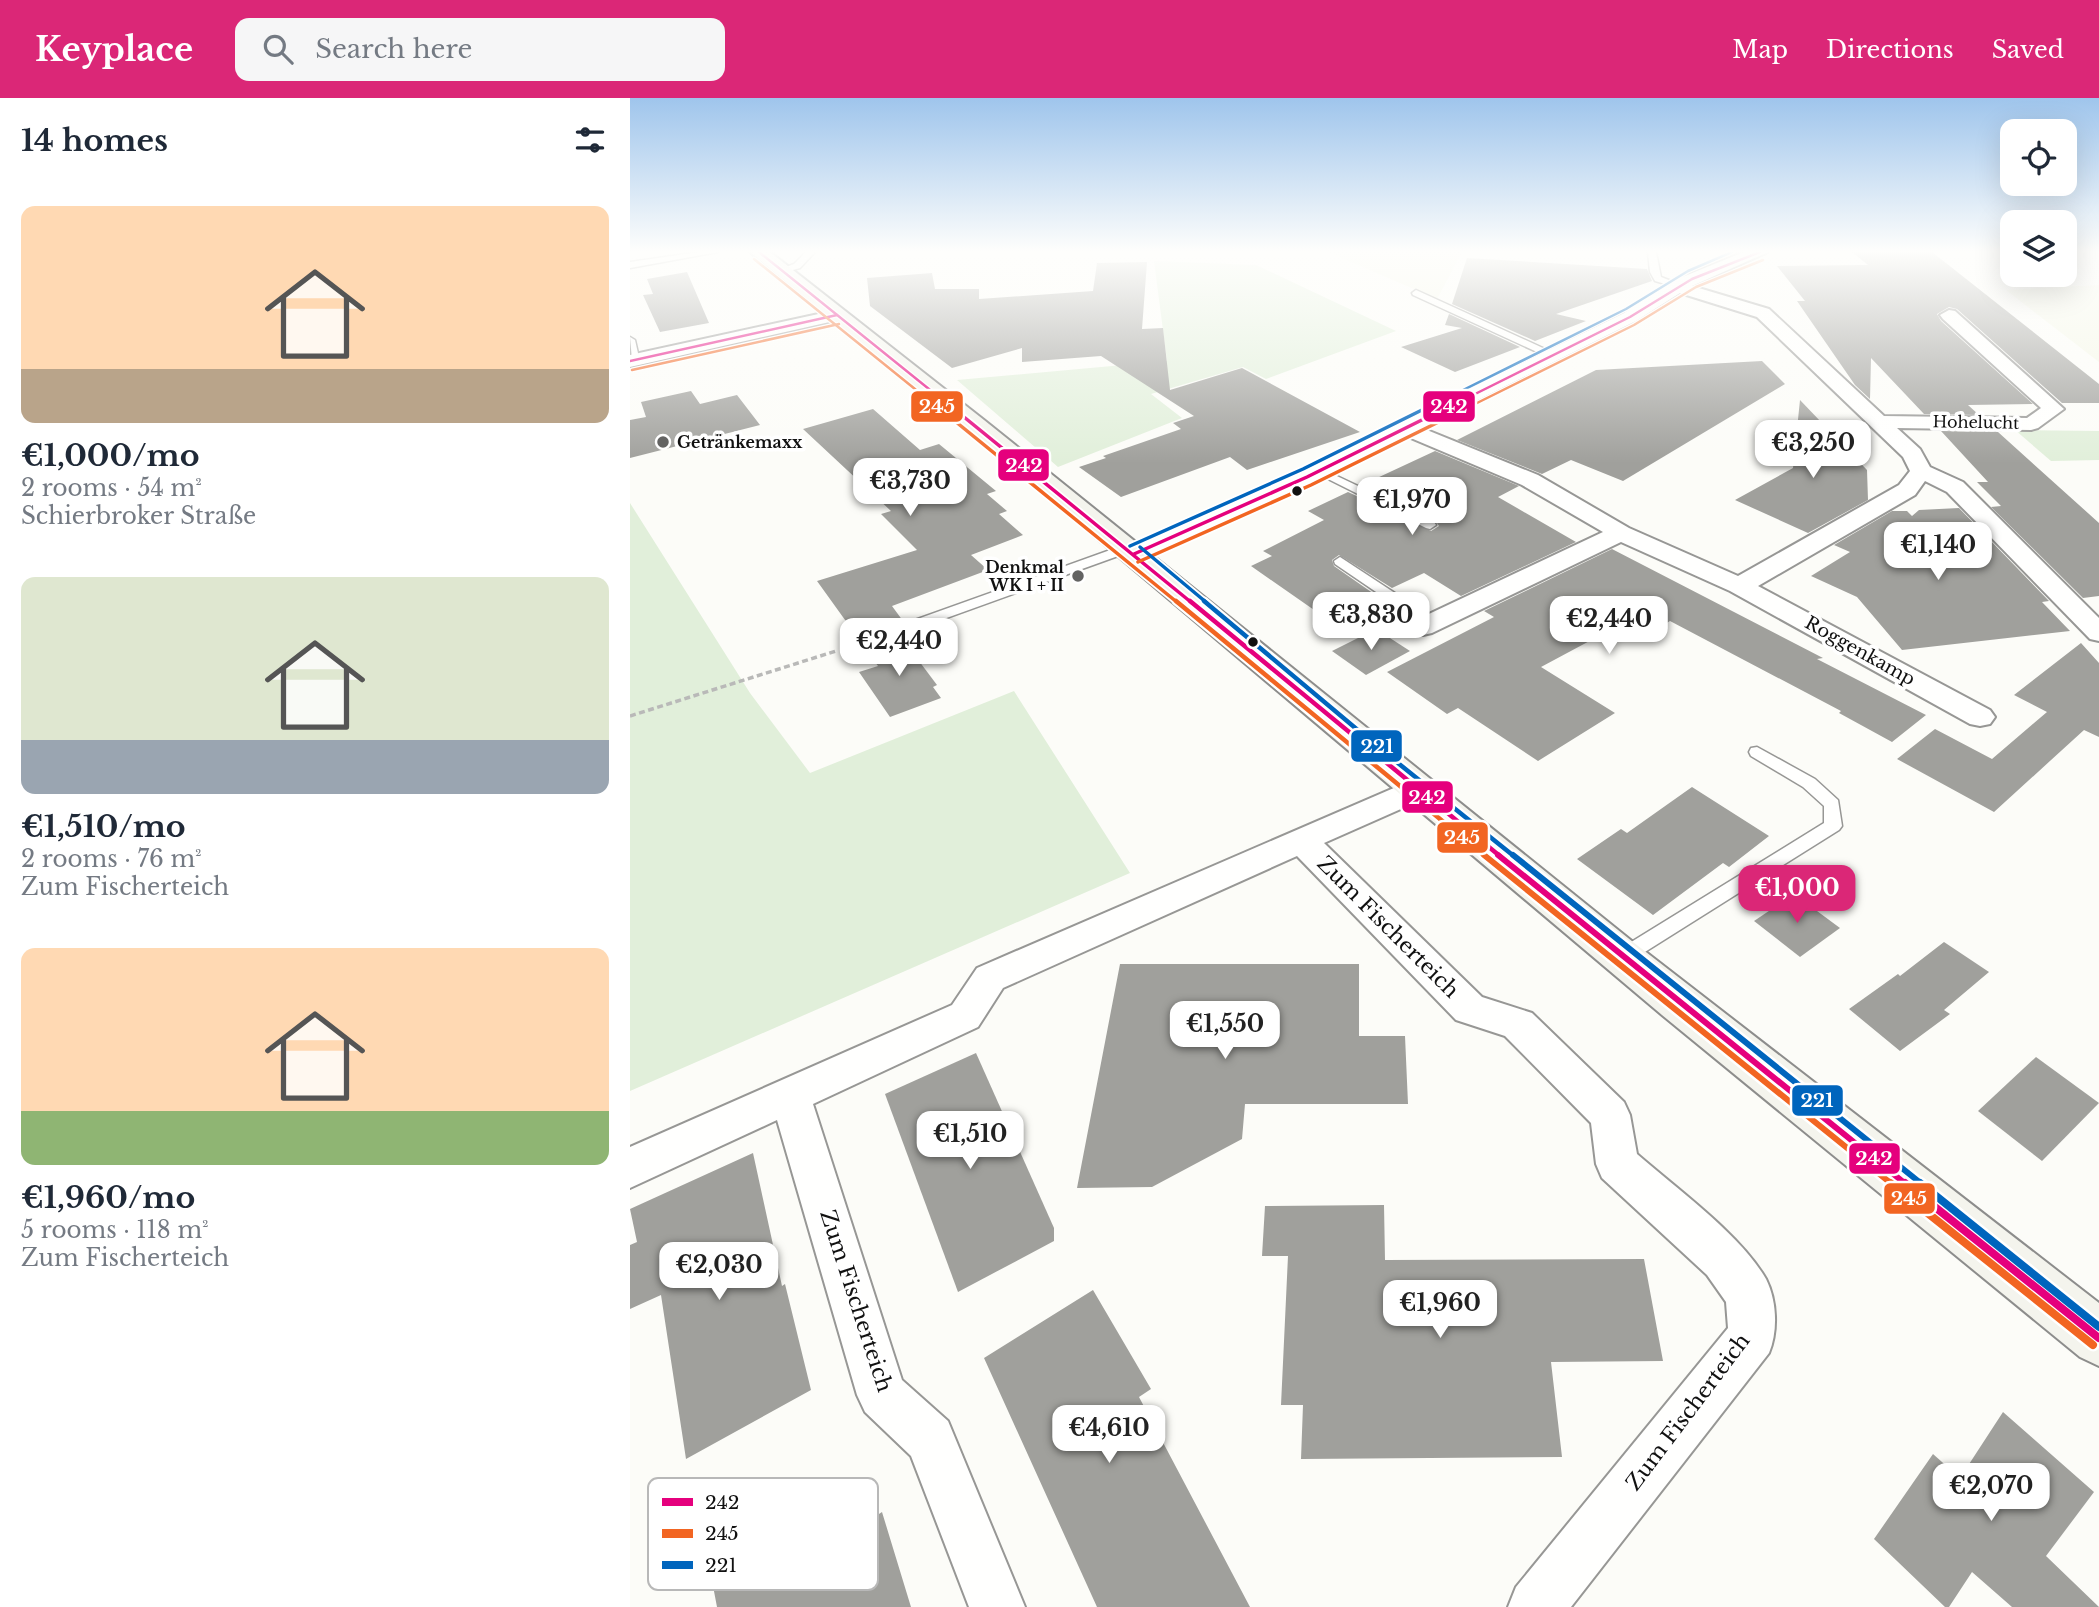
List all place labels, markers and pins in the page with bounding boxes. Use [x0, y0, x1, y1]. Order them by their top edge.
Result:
pin: €3,250 [1756, 420, 1870, 480]
place label: Getränkemaxx [677, 432, 803, 452]
marker: Getränkemaxx [655, 434, 671, 450]
pin: €3,730 [853, 458, 967, 518]
pin: €1,970 [1355, 478, 1469, 537]
unlabelled marker [1290, 484, 1304, 498]
pin: €1,140 [1881, 522, 1995, 582]
place label: Denkmal WK I + II [985, 557, 1064, 595]
marker: Denkmal WK I + II [1070, 568, 1086, 584]
pin: €3,830 [1314, 592, 1428, 652]
pin: €2,440 [1552, 596, 1666, 656]
pin: €2,440 [842, 618, 956, 678]
unlabelled marker [1246, 635, 1260, 649]
pin: €1,000 [1740, 866, 1854, 925]
pin: €1,550 [1168, 1002, 1282, 1061]
pin: €1,510 [913, 1112, 1027, 1171]
pin: €2,030 [662, 1242, 776, 1302]
pin: €1,960 [1383, 1280, 1497, 1340]
pin: €4,610 [1052, 1406, 1166, 1465]
pin: €2,070 [1934, 1464, 2048, 1523]

